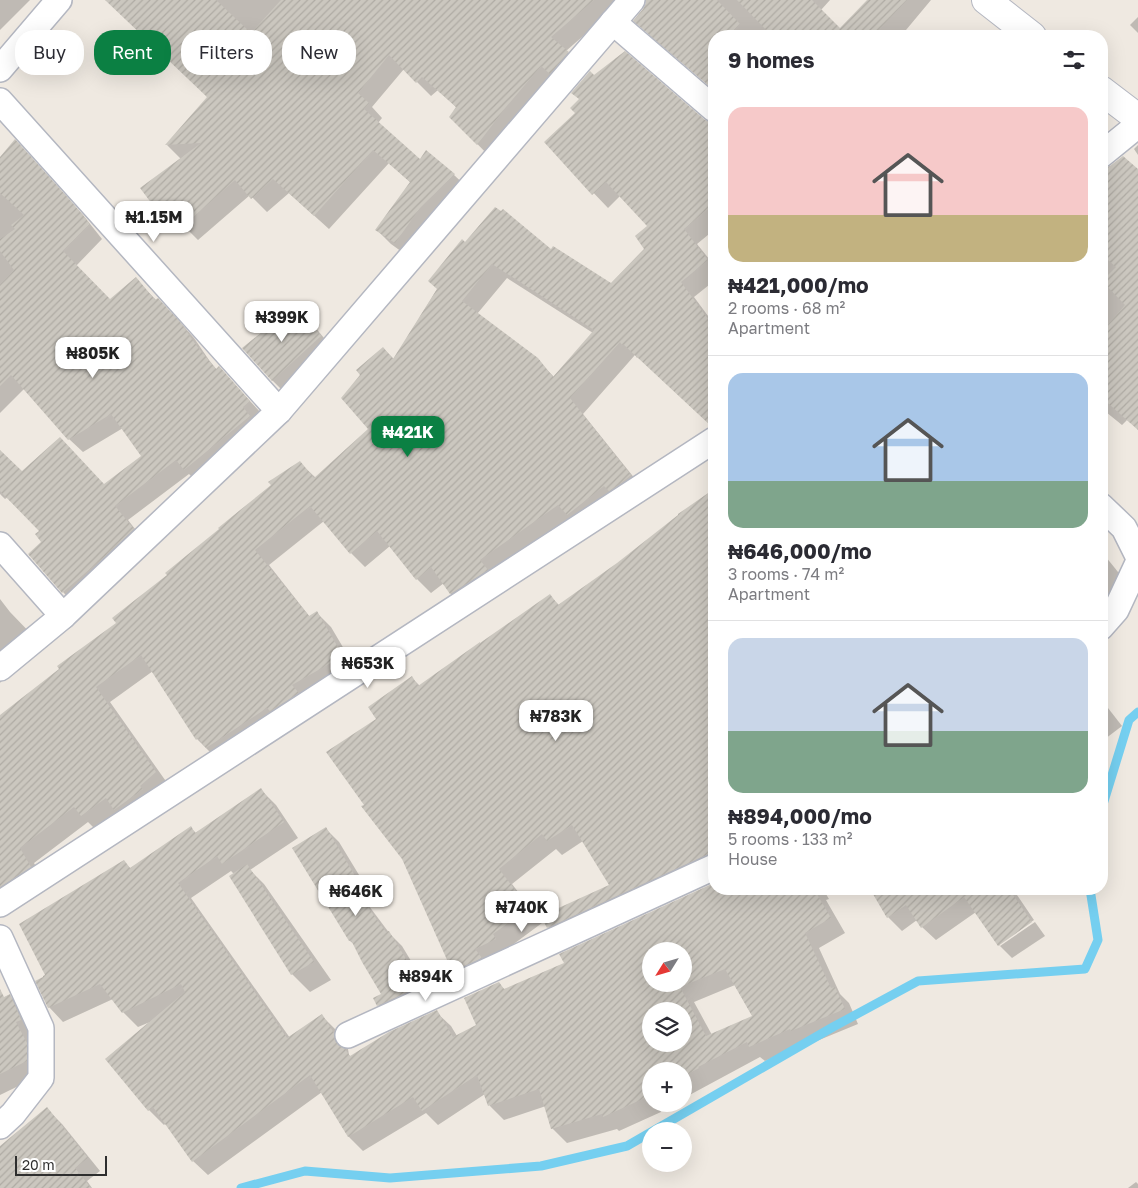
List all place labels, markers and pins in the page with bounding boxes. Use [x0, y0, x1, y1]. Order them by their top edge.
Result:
pin: ₦1.15M [113, 200, 195, 243]
pin: ₦399K [247, 300, 317, 343]
pin: ₦805K [58, 336, 128, 379]
pin: ₦421K [373, 416, 443, 458]
pin: ₦653K [333, 646, 403, 689]
pin: ₦783K [521, 700, 591, 742]
pin: ₦646K [321, 874, 391, 917]
pin: ₦740K [487, 890, 557, 933]
pin: ₦894K [391, 960, 461, 1002]

